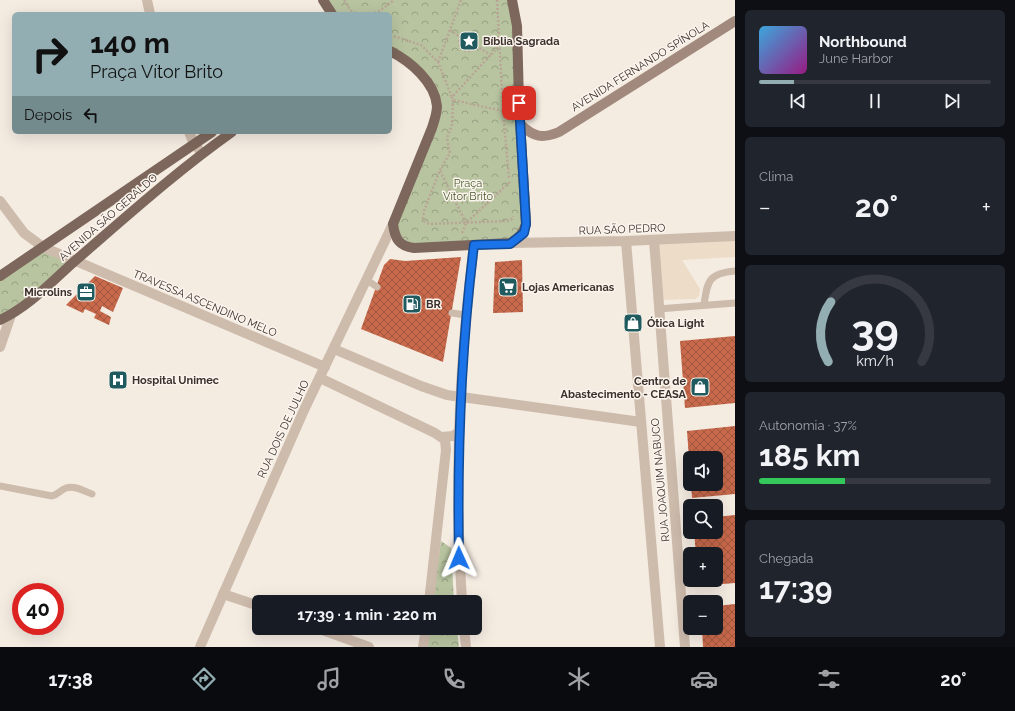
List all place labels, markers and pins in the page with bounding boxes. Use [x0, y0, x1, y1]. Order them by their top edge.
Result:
place icon: Bíblia Sagrada [458, 30, 480, 52]
place label: Bíblia Sagrada [483, 35, 559, 48]
pin [502, 86, 536, 120]
supermarket icon: Lojas Americanas [497, 276, 519, 298]
office icon: Microlins [75, 281, 97, 303]
place label: Lojas Americanas [522, 281, 615, 294]
place label: Microlins [24, 286, 73, 299]
fuel station icon: BR [401, 293, 423, 315]
place label: BR [426, 298, 441, 311]
shop icon: Ótica Light [622, 312, 644, 334]
place label: Ótica Light [647, 316, 705, 330]
hospital icon: Hospital Unimec [107, 369, 129, 391]
place label: Hospital Unimec [132, 374, 219, 387]
place label: Centro de Abastecimento - CEASA [561, 375, 687, 401]
shop icon: Centro de Abastecimento - CEASA [689, 376, 711, 398]

